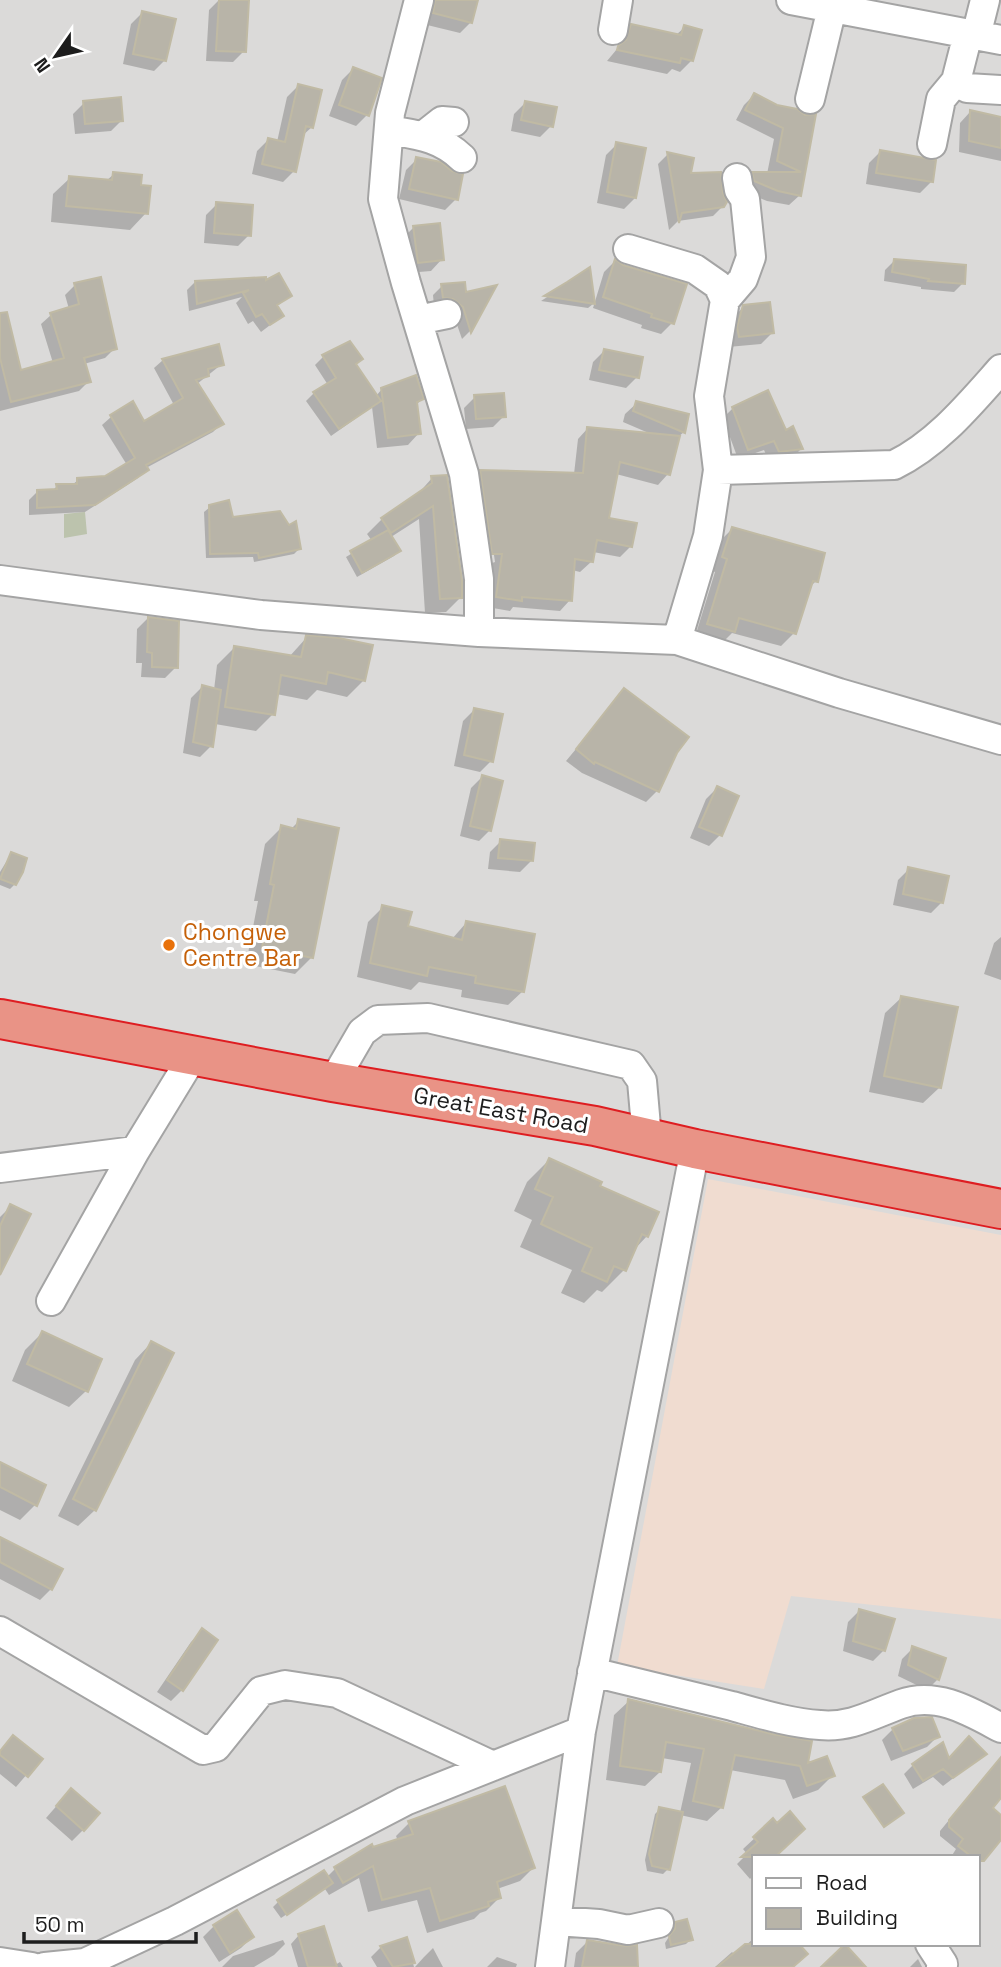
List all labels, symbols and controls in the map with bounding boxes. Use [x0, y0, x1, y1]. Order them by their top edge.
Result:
north arrow [21, 21, 91, 91]
text: N [28, 53, 56, 77]
place label: Chongwe Centre Bar [183, 917, 301, 973]
marker: Chongwe Centre Bar [161, 937, 177, 953]
street label: Great East Road [411, 1080, 591, 1140]
legend [752, 1855, 980, 1946]
text: Road [816, 1869, 868, 1896]
scale bar [24, 1900, 196, 1944]
text: Building [816, 1904, 898, 1931]
text: 50 m [35, 1911, 85, 1938]

